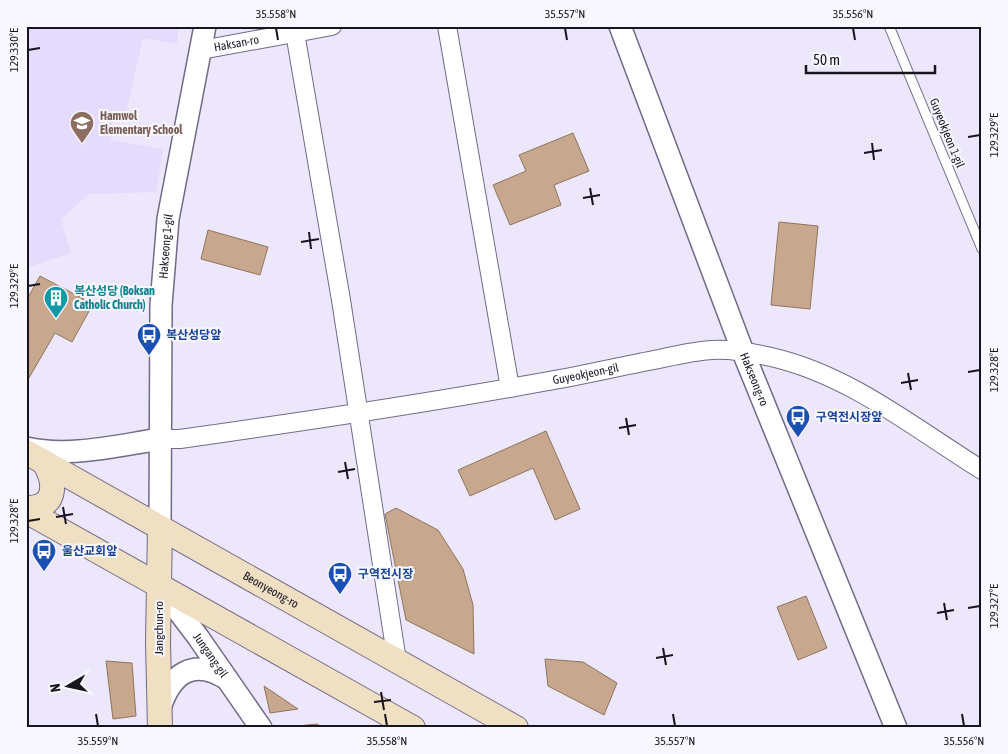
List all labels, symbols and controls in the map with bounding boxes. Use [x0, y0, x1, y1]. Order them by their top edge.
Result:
text: 35.558°N [256, 7, 296, 21]
text: 35.557°N [545, 7, 585, 21]
text: 35.556°N [833, 7, 873, 21]
text: 129.330°E [7, 28, 21, 72]
street label: Haksan-ro [213, 32, 261, 55]
scale bar [806, 42, 934, 74]
text: 50 m [813, 51, 840, 68]
street label: Guyeokjeon 1-gil [927, 96, 968, 171]
place label: Hamwol Elementary School [100, 109, 183, 137]
school or university icon: Hamwol Elementary School [69, 110, 95, 144]
text: 129.329°E [987, 113, 1001, 157]
street label: Hakseong 1-gil [156, 212, 176, 279]
text: 129.329°E [7, 264, 21, 308]
place label: 복산성당 (Boksan Catholic Church) [74, 284, 155, 312]
building icon: 복산성당 (Boksan Catholic Church) [43, 285, 69, 319]
bus stop icon: 복산성당앞 [136, 322, 162, 356]
place label: 복산성당앞 [166, 328, 221, 342]
text: 129.328°E [987, 348, 1001, 392]
street label: Hakseong-ro [737, 351, 771, 408]
street label: Guyeokjeon-gil [552, 360, 621, 387]
bus stop icon: 구역전시장앞 [785, 404, 811, 438]
place label: 구역전시장앞 [816, 410, 882, 424]
text: 129.328°E [7, 499, 21, 543]
bus stop icon: 울산교회앞 [31, 538, 57, 572]
place label: 울산교회앞 [62, 544, 117, 558]
bus stop icon: 구역전시장 [327, 561, 353, 595]
place label: 구역전시장 [358, 567, 413, 581]
street label: Beonyeong-ro [241, 569, 301, 611]
text: 129.327°E [987, 584, 1001, 628]
street label: Jangchun-ro [152, 601, 166, 655]
street label: Jungang-gil [190, 630, 231, 681]
north arrow [42, 662, 92, 712]
text: N [47, 683, 64, 693]
text: 35.559°N [78, 734, 118, 748]
text: 35.558°N [367, 734, 407, 748]
text: 35.557°N [655, 734, 695, 748]
text: 35.556°N [944, 734, 984, 748]

